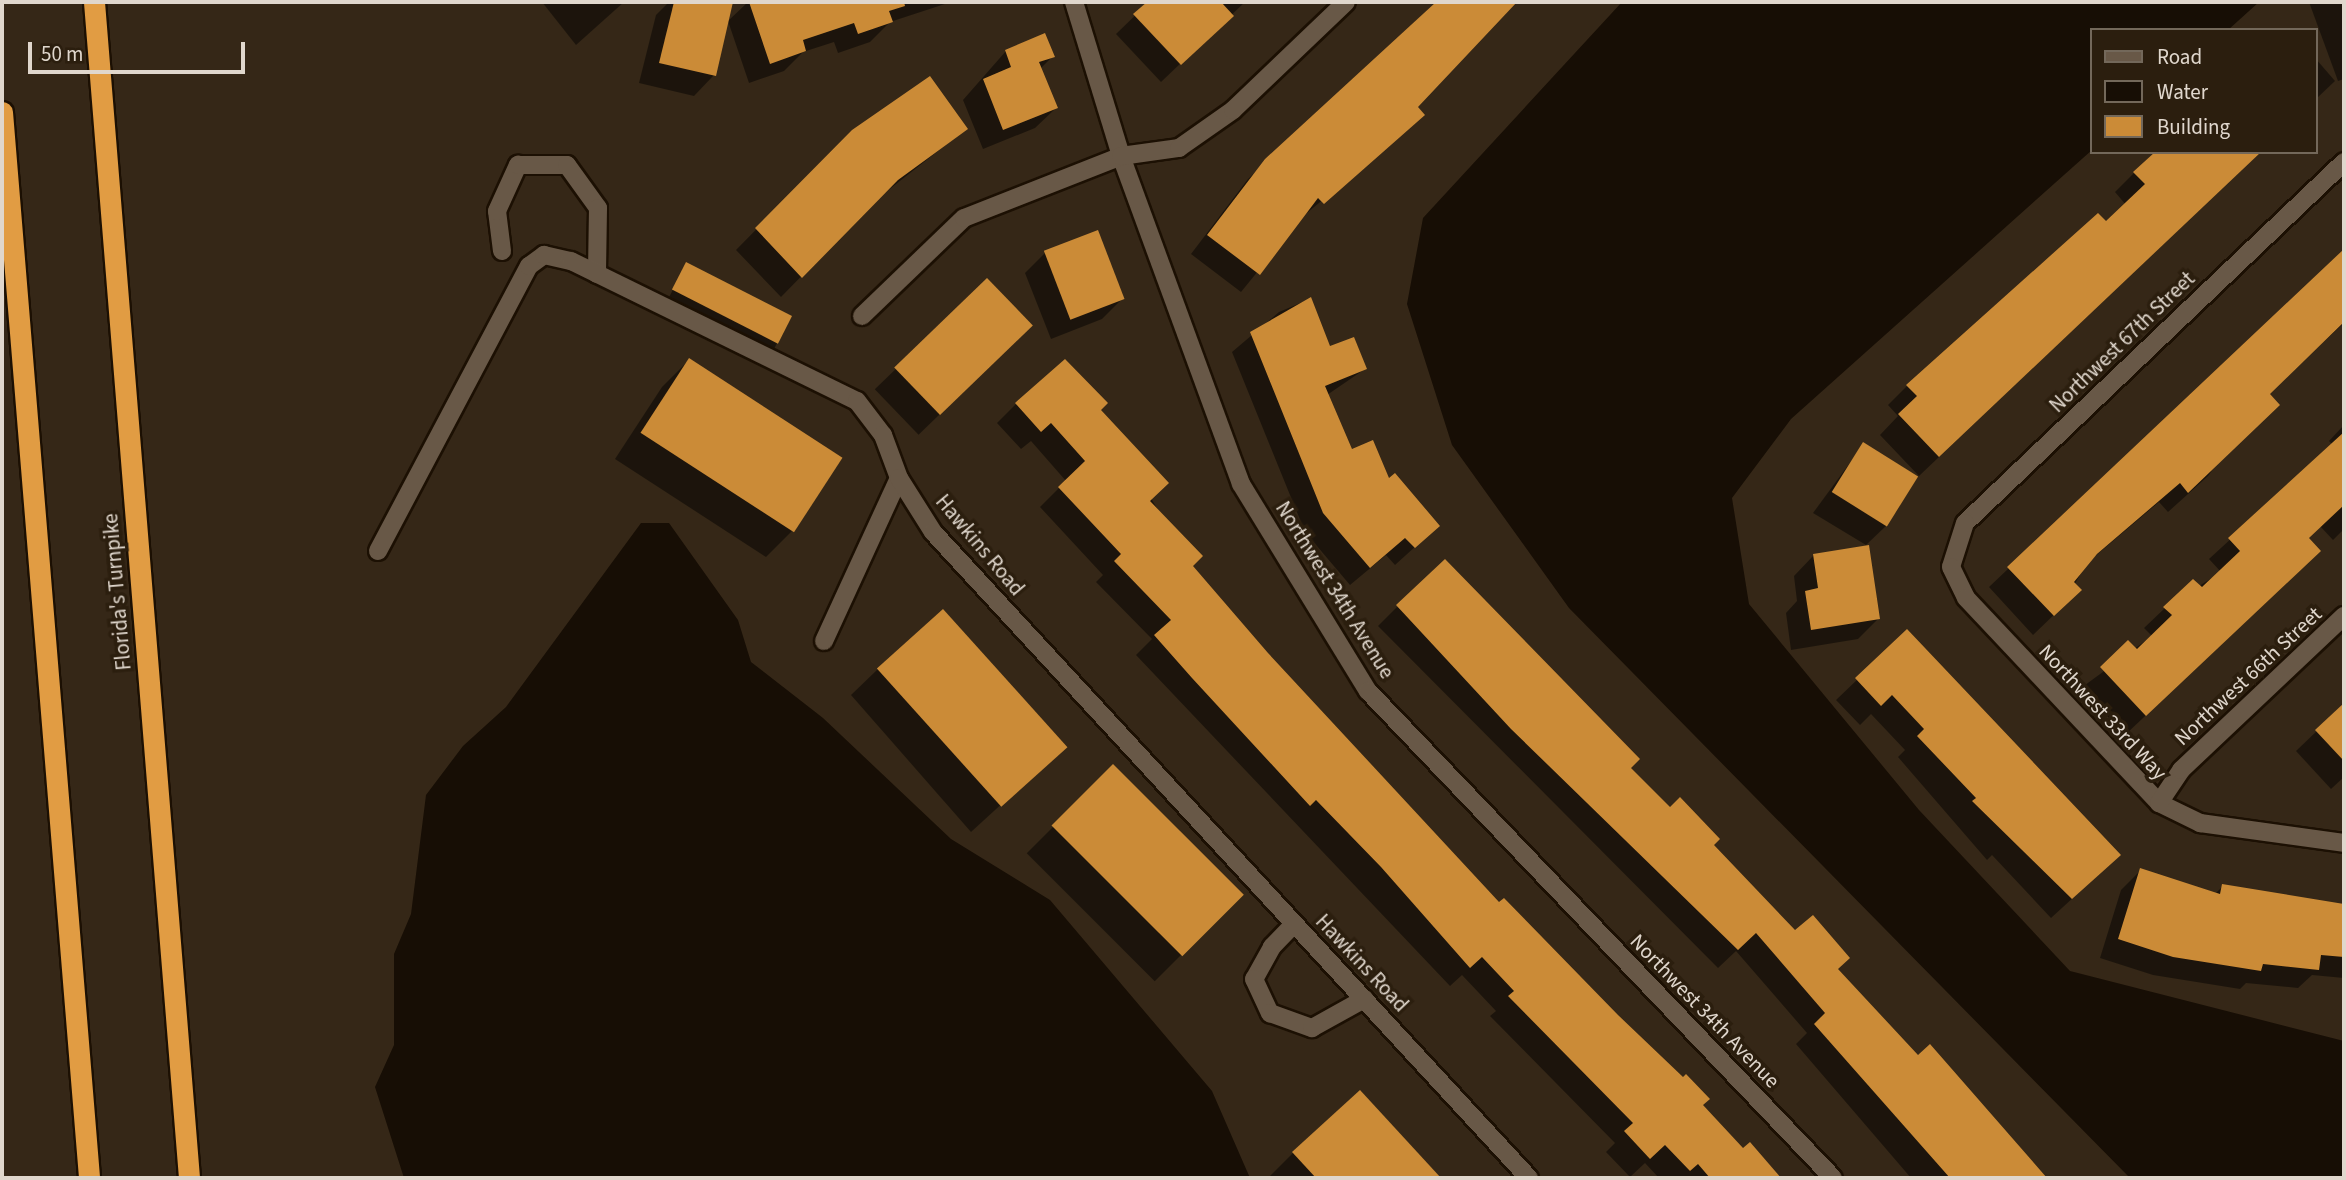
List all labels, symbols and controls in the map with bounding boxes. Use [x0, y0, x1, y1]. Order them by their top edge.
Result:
scale bar [32, 28, 248, 72]
legend [2090, 28, 2318, 154]
text: 50 m [41, 39, 83, 69]
text: Road [2157, 42, 2202, 72]
text: Water [2157, 77, 2208, 107]
text: Building [2157, 112, 2230, 142]
street label: Northwest 67th Street [2044, 266, 2200, 418]
street label: Hawkins Road [930, 489, 1030, 601]
street label: Northwest 34th Avenue [1270, 497, 1400, 683]
street label: Florida's Turnpike [98, 513, 136, 671]
street label: Northwest 66th Street [2169, 601, 2327, 751]
street label: Northwest 33rd Way [2034, 639, 2172, 785]
street label: Hawkins Road [1310, 909, 1414, 1017]
street label: Northwest 34th Avenue [1625, 929, 1785, 1093]

